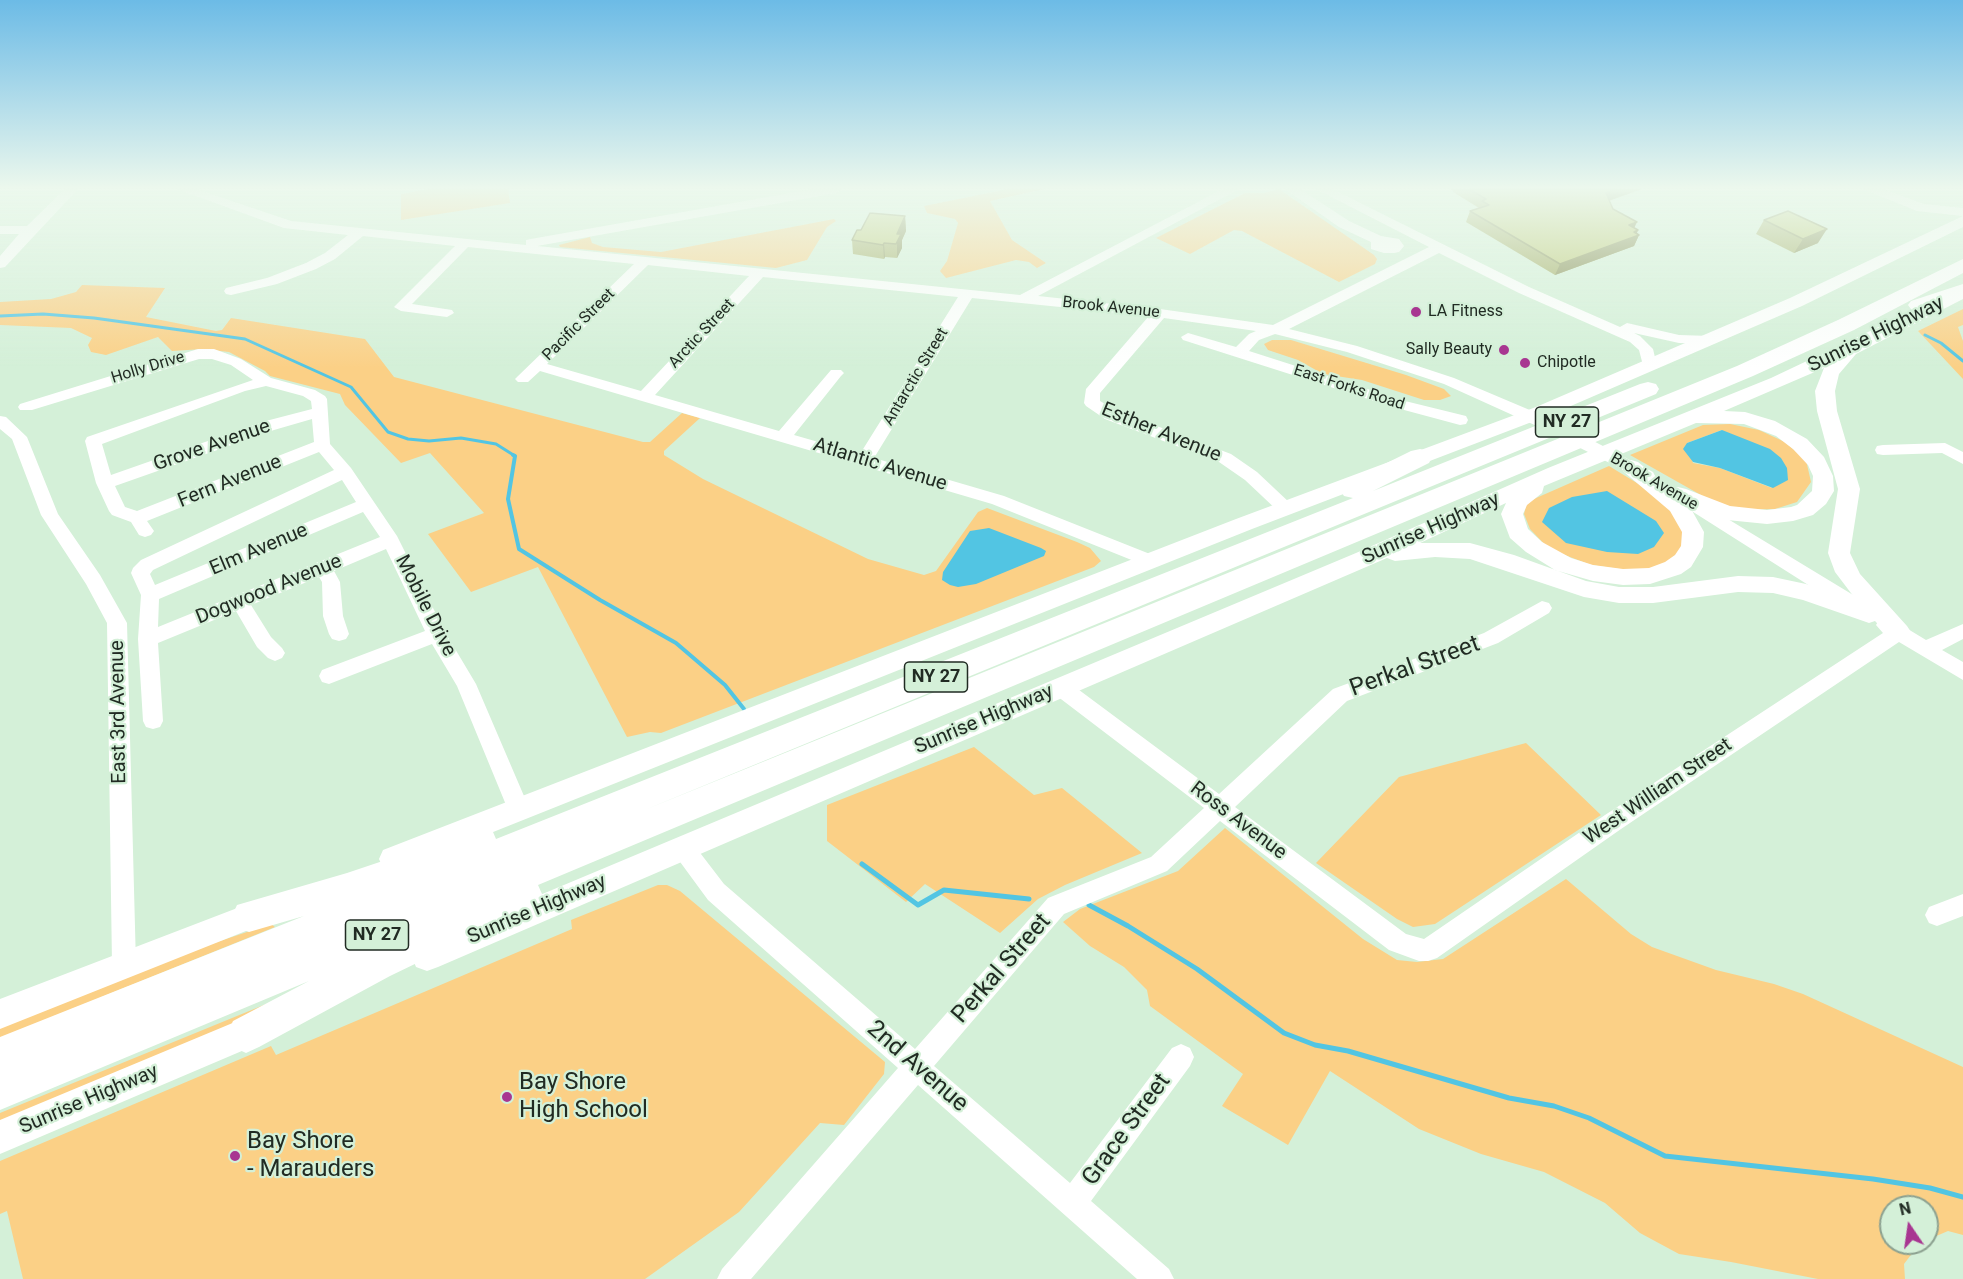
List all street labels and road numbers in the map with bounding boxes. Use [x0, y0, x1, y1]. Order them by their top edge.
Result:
street label: Pacific Street [539, 285, 619, 365]
street label: Sunrise Highway [1804, 292, 1948, 378]
street label: Brook Avenue [1061, 293, 1161, 323]
street label: Arctic Street [665, 295, 739, 373]
street label: Antarctic Street [879, 325, 953, 429]
street label: Holly Drive [109, 348, 187, 388]
street label: East Forks Road [1291, 361, 1407, 415]
street label: Esther Avenue [1098, 398, 1224, 468]
road number: NY 27 [1536, 407, 1598, 437]
street label: Grove Avenue [150, 415, 274, 477]
street label: Atlantic Avenue [810, 433, 950, 497]
street label: Brook Avenue [1607, 449, 1701, 515]
street label: Fern Avenue [175, 450, 285, 514]
street label: Sunrise Highway [1358, 488, 1504, 570]
street label: Elm Avenue [206, 519, 312, 581]
street label: Dogwood Avenue [193, 550, 345, 630]
street label: Mobile Drive [389, 551, 461, 661]
street label: Perkal Street [1346, 630, 1484, 704]
street label: East 3rd Avenue [106, 640, 132, 784]
road number: NY 27 [904, 662, 968, 692]
street label: Sunrise Highway [911, 680, 1057, 760]
street label: West William Street [1579, 734, 1737, 850]
street label: Ross Avenue [1185, 777, 1291, 865]
street label: Sunrise Highway [464, 870, 610, 950]
street label: Perkal Street [946, 908, 1058, 1030]
road number: NY 27 [346, 920, 409, 950]
street label: 2nd Avenue [860, 1015, 974, 1119]
street label: Sunrise Highway [16, 1060, 162, 1140]
street label: Grace Street [1077, 1068, 1177, 1192]

